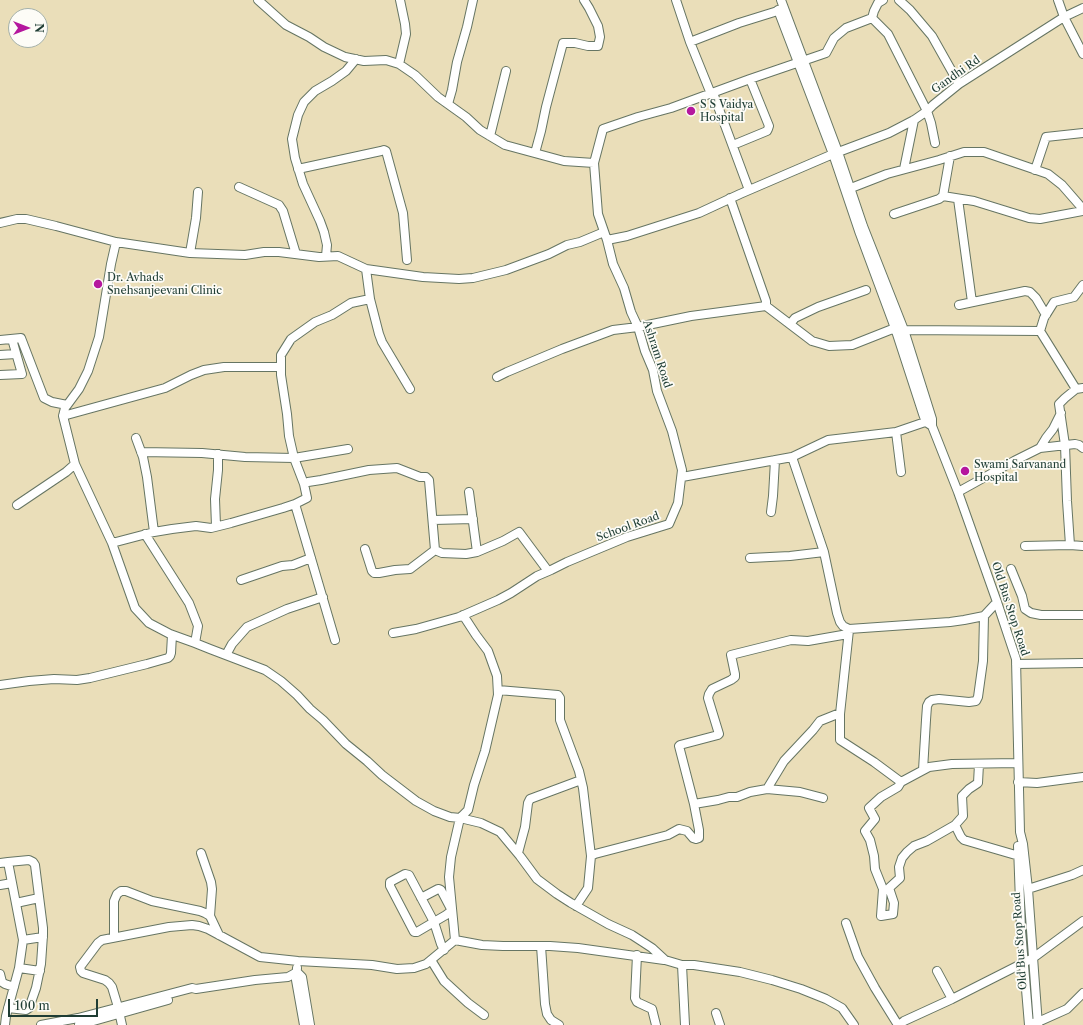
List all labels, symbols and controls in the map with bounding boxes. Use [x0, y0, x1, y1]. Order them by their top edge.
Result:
north arrow [8, 8, 48, 48]
text: N [32, 23, 46, 33]
street label: Gandhi Rd [929, 53, 983, 97]
place label: S S Vaidya Hospital [700, 98, 753, 124]
marker: S S Vaidya Hospital [685, 105, 697, 117]
place label: Dr. Avhads Snehsanjeevani Clinic [107, 271, 222, 297]
marker: Dr. Avhads Snehsanjeevani Clinic [92, 278, 104, 290]
street label: Ashram Road [640, 318, 674, 390]
place label: Swami Sarvanand Hospital [974, 458, 1066, 484]
marker: Swami Sarvanand Hospital [959, 465, 971, 477]
street label: School Road [595, 509, 661, 545]
street label: Old Bus Stop Road [989, 560, 1031, 658]
street label: Old Bus Stop Road [1010, 892, 1030, 990]
scale bar [10, 991, 100, 1017]
text: 100 m [15, 998, 50, 1013]

